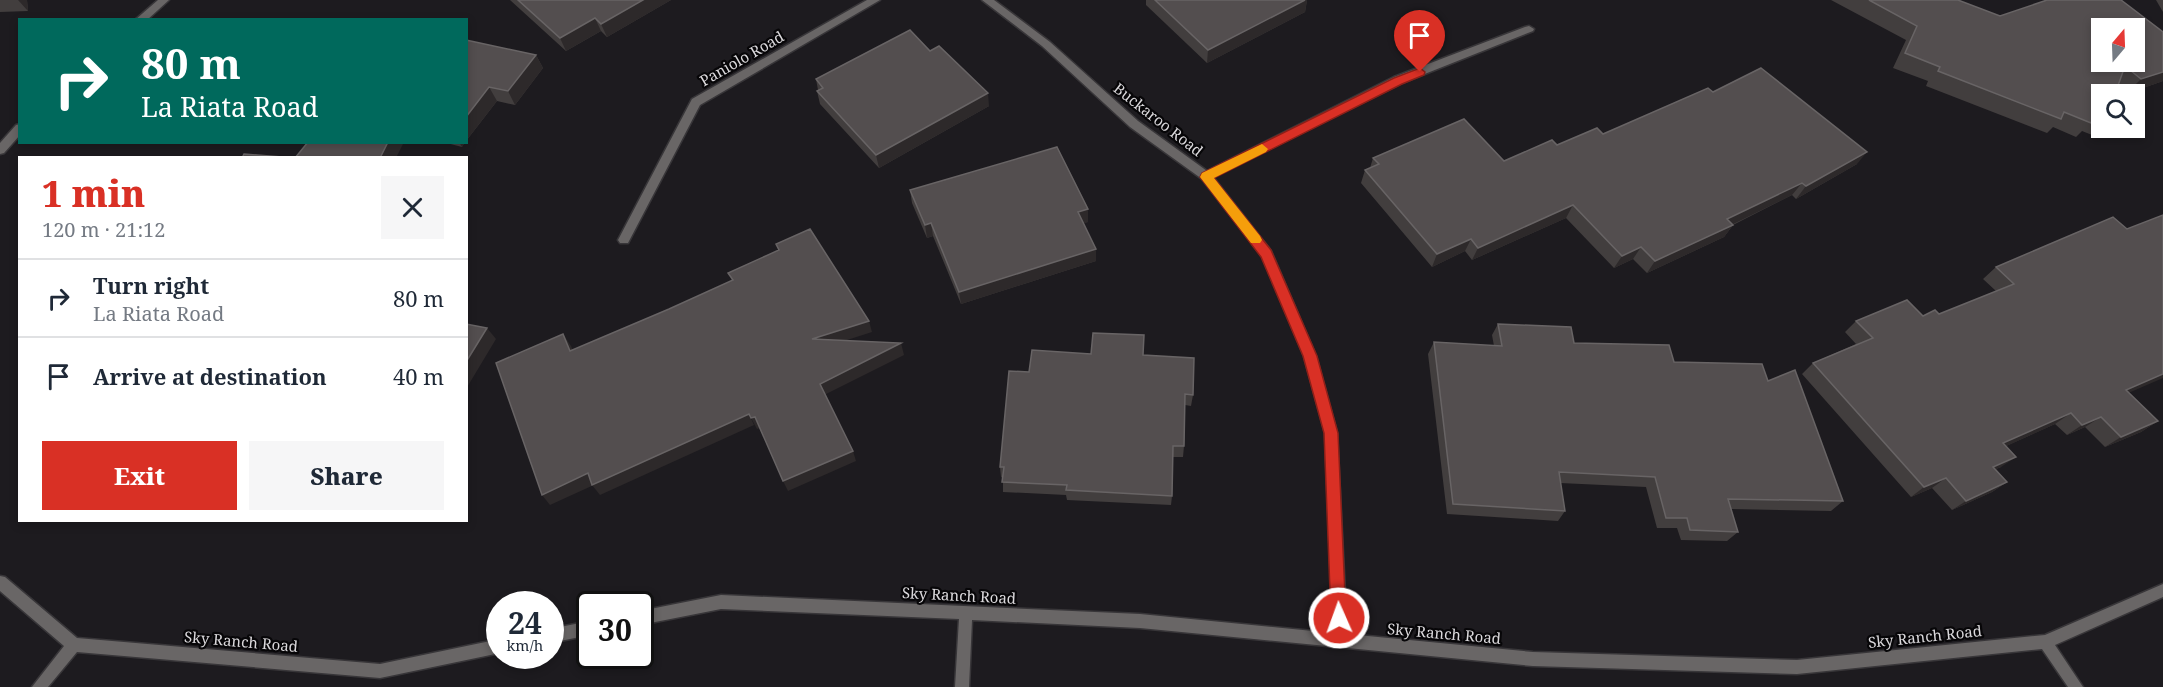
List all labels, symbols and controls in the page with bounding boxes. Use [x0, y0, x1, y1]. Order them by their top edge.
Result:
pin [1394, 10, 1445, 72]
north arrow [2091, 18, 2145, 72]
map controls [2091, 18, 2145, 138]
icon: arrive [1403, 19, 1436, 52]
street label: Paniolo Road [696, 26, 787, 90]
text: 80 m [141, 34, 241, 91]
icon: right [42, 42, 120, 120]
street label: Buckaroo Road [1110, 78, 1207, 160]
button: search [2091, 84, 2145, 138]
text: La Riata Road [141, 88, 318, 125]
text: 1 min [42, 169, 145, 218]
button: close [381, 176, 444, 239]
text: 120 m · 21:12 [42, 216, 165, 243]
text: Turn right [93, 270, 209, 300]
icon: right [42, 282, 75, 315]
text: 80 m [393, 283, 444, 313]
text: La Riata Road [93, 300, 224, 327]
icon: arrive [42, 360, 75, 393]
text: Arrive at destination [93, 361, 327, 391]
text: 40 m [393, 361, 444, 391]
button: Exit [42, 441, 237, 510]
button: Share [249, 441, 444, 510]
street label: Sky Ranch Road [901, 582, 1017, 608]
position arrow [1307, 586, 1371, 650]
speed limit sign: 30 [576, 591, 654, 669]
text: 24 [508, 602, 542, 643]
street label: Sky Ranch Road [1386, 618, 1502, 648]
street label: Sky Ranch Road [1867, 620, 1983, 652]
street label: Sky Ranch Road [183, 626, 299, 656]
text: km/h [507, 635, 543, 655]

